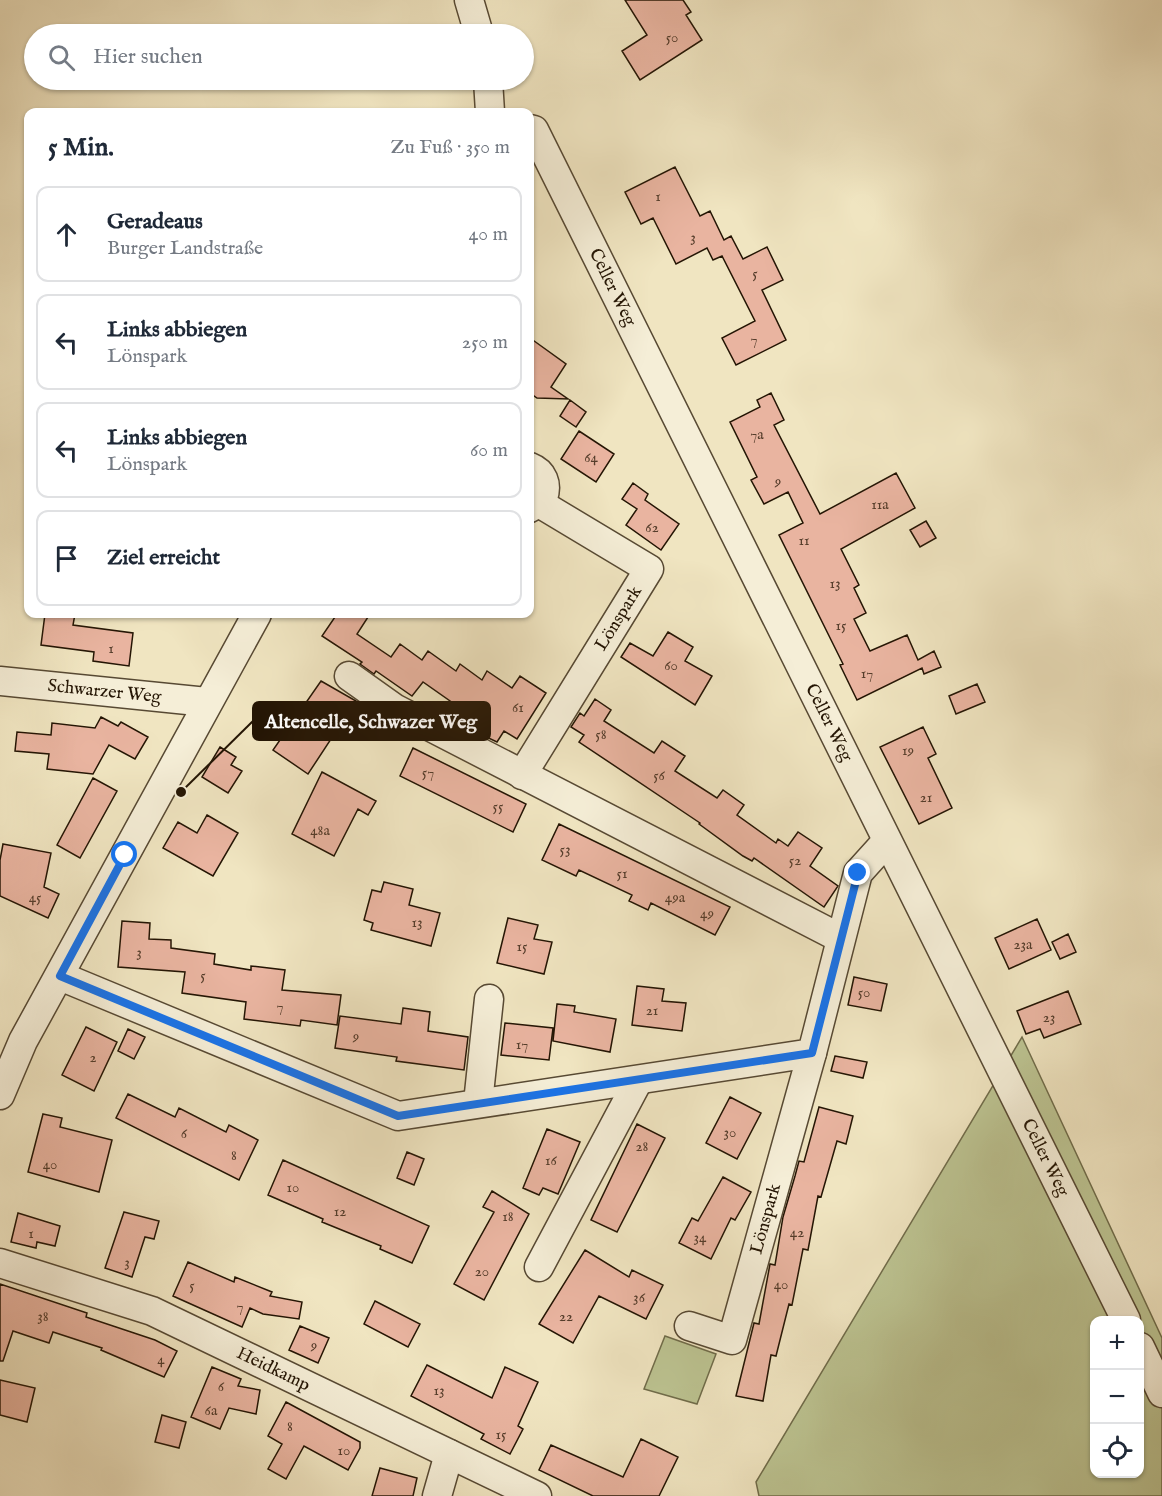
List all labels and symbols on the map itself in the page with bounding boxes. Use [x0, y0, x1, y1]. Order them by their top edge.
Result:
house number: 50 [666, 28, 678, 47]
house number: 1 [655, 187, 661, 206]
house number: 3 [690, 228, 696, 247]
street label: Celler Weg [583, 245, 641, 330]
house number: 5 [752, 264, 758, 283]
house number: 7 [750, 330, 758, 349]
house number: 7a [750, 425, 764, 444]
house number: 64 [584, 448, 598, 467]
house number: 9 [774, 472, 781, 491]
house number: 11a [871, 495, 889, 514]
house number: 62 [645, 518, 659, 537]
house number: 11 [798, 531, 810, 550]
house number: 13 [829, 574, 841, 593]
street label: Lönspark [590, 581, 648, 655]
house number: 15 [835, 616, 847, 635]
house number: 1 [108, 639, 114, 658]
house number: 60 [664, 656, 678, 675]
house number: 17 [861, 664, 873, 683]
street label: Schwarzer Weg [47, 674, 163, 709]
street label: Celler Weg [800, 680, 858, 766]
house number: 61 [512, 698, 524, 717]
callout: Altencelle, Schwazer Weg [253, 702, 490, 740]
text: Altencelle, Schwazer Weg [264, 710, 478, 735]
house number: 58 [595, 725, 607, 744]
house number: 19 [902, 741, 914, 760]
house number: 57 [422, 763, 434, 782]
house number: 56 [653, 766, 666, 785]
house number: 21 [920, 788, 932, 807]
house number: 55 [493, 797, 504, 816]
house number: 48a [310, 821, 330, 840]
house number: 53 [559, 840, 571, 859]
route start [111, 841, 137, 867]
house number: 52 [789, 851, 801, 870]
route end [844, 859, 870, 885]
house number: 51 [616, 864, 628, 883]
house number: 45 [29, 888, 42, 907]
house number: 49a [665, 888, 686, 907]
house number: 49 [700, 904, 714, 923]
house number: 13 [411, 913, 423, 932]
house number: 23a [1013, 935, 1033, 954]
house number: 15 [516, 937, 528, 956]
house number: 3 [136, 943, 142, 962]
house number: 5 [200, 966, 206, 985]
house number: 50 [858, 983, 870, 1002]
house number: 7 [276, 997, 284, 1016]
house number: 21 [646, 1001, 658, 1020]
house number: 23 [1043, 1008, 1055, 1027]
house number: 9 [352, 1027, 359, 1046]
house number: 17 [516, 1035, 528, 1054]
house number: 2 [89, 1048, 97, 1067]
street label: Celler Weg [1016, 1115, 1074, 1201]
house number: 30 [724, 1123, 736, 1142]
house number: 6 [181, 1124, 188, 1143]
house number: 28 [636, 1137, 649, 1156]
house number: 8 [231, 1146, 237, 1165]
house number: 16 [545, 1151, 558, 1170]
house number: 40 [43, 1155, 57, 1174]
house number: 10 [287, 1178, 299, 1197]
street label: Lönspark [745, 1181, 787, 1257]
house number: 12 [334, 1202, 346, 1221]
house number: 18 [502, 1207, 514, 1226]
house number: 42 [790, 1223, 804, 1242]
house number: 1 [28, 1224, 34, 1243]
house number: 34 [694, 1228, 707, 1247]
house number: 3 [124, 1253, 130, 1272]
house number: 20 [475, 1262, 489, 1281]
house number: 40 [774, 1275, 788, 1294]
house number: 5 [189, 1276, 195, 1295]
house number: 36 [633, 1288, 646, 1307]
house number: 7 [236, 1297, 244, 1316]
house number: 38 [37, 1307, 49, 1326]
house number: 22 [559, 1307, 573, 1326]
house number: 9 [310, 1336, 317, 1355]
street label: Heidkamp [233, 1342, 314, 1397]
house number: 4 [157, 1350, 165, 1369]
house number: 6 [218, 1377, 225, 1396]
house number: 13 [433, 1381, 445, 1400]
house number: 6a [205, 1401, 218, 1420]
house number: 8 [287, 1417, 293, 1436]
house number: 15 [495, 1425, 507, 1444]
house number: 10 [338, 1441, 350, 1460]

